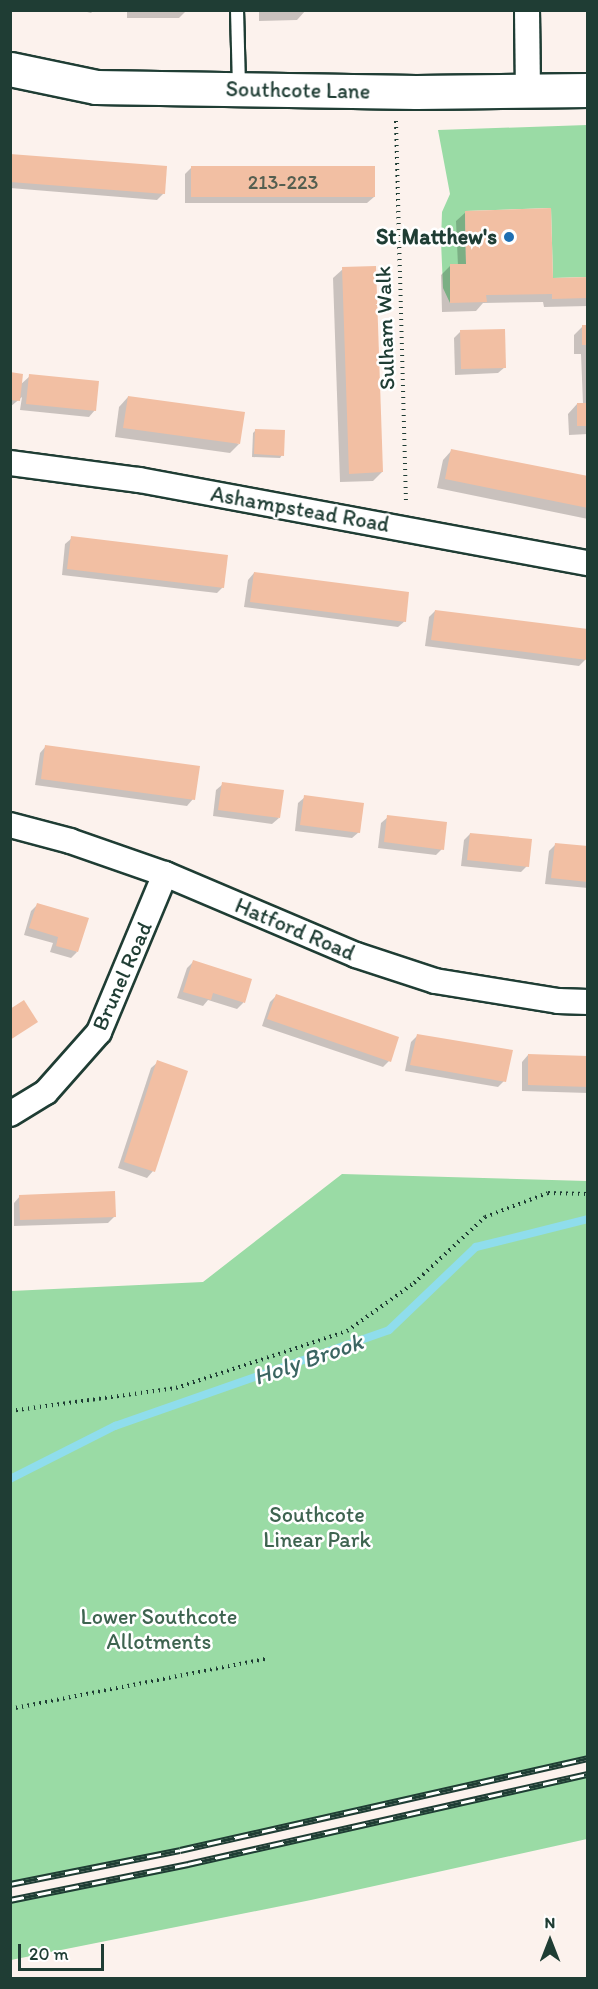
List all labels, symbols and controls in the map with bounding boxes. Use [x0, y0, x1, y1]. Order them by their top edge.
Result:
street label: Southcote Lane [225, 76, 371, 104]
house number: 213-223 [248, 170, 318, 194]
place label: St Matthew's [376, 224, 497, 250]
marker: St Matthew's [502, 230, 516, 244]
street label: Sulham Walk [370, 266, 400, 390]
street label: Ashampstead Road [209, 480, 391, 538]
street label: Hatford Road [231, 892, 359, 966]
street label: Brunel Road [86, 918, 158, 1034]
water label: Holy Brook [249, 1327, 367, 1391]
park label: Southcote Linear Park [263, 1501, 371, 1552]
park label: Lower Southcote Allotments [81, 1603, 237, 1654]
north arrow [520, 1911, 580, 1971]
text: N [545, 1913, 555, 1932]
scale bar [21, 1932, 106, 1970]
text: 20 m [29, 1943, 69, 1965]

